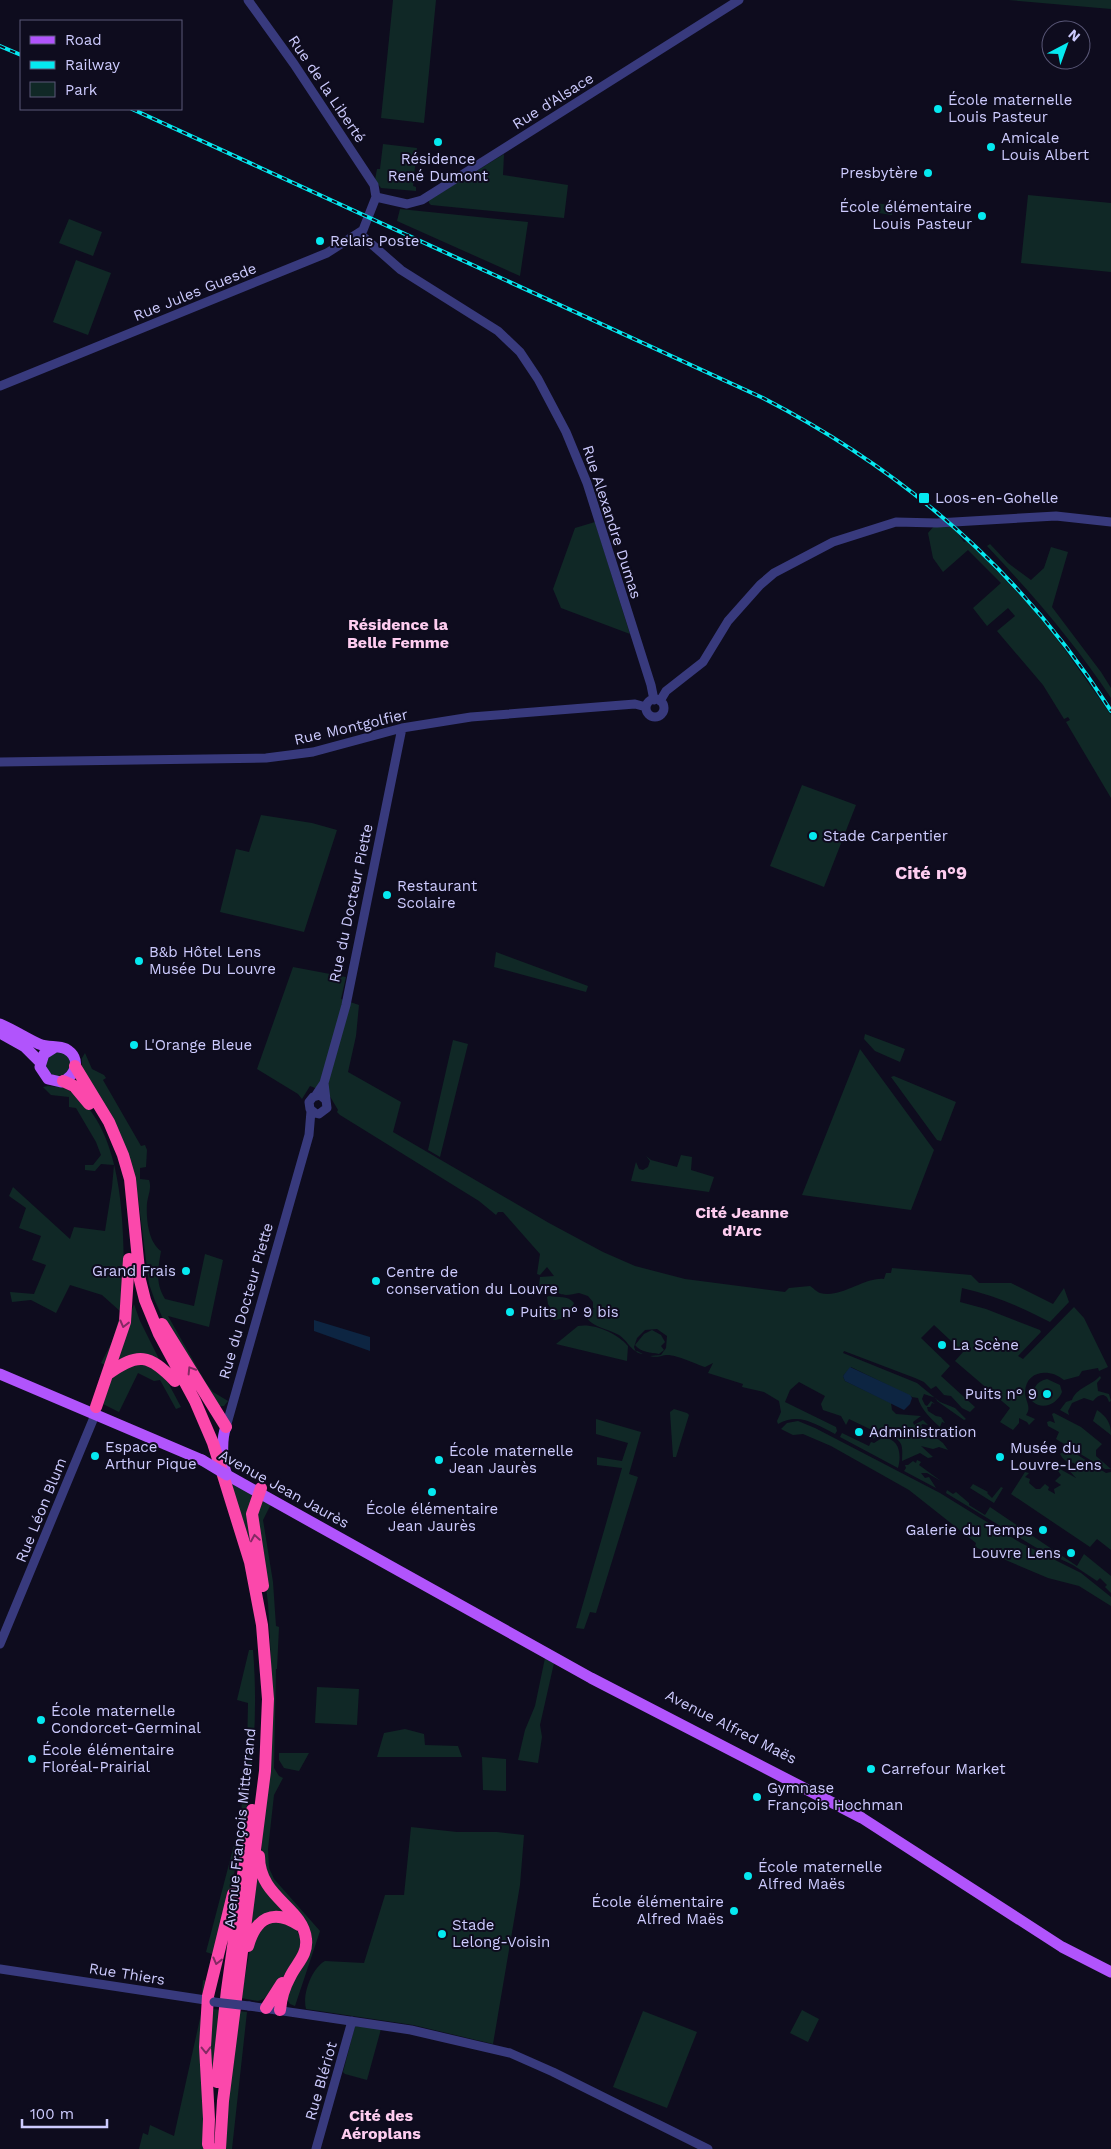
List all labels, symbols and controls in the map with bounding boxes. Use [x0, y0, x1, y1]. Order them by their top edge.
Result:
legend [20, 20, 182, 110]
north arrow [1041, 20, 1091, 70]
text: N [1065, 26, 1084, 45]
text: Road [65, 31, 102, 49]
street label: Rue de la Liberté [284, 32, 370, 146]
text: Railway [65, 56, 120, 74]
street label: Rue d'Alsace [509, 69, 597, 133]
text: Park [65, 81, 98, 99]
place label: École maternelle Louis Pasteur [948, 91, 1072, 126]
marker: École maternelle Louis Pasteur [932, 103, 944, 115]
place label: Amicale Louis Albert [1001, 129, 1090, 164]
marker: Résidence René Dumont [432, 136, 444, 148]
marker: Amicale Louis Albert [985, 141, 997, 153]
place label: Résidence René Dumont [388, 150, 489, 185]
place label: Presbytère [840, 164, 918, 182]
marker: Presbytère [922, 167, 934, 179]
place label: École élémentaire Louis Pasteur [840, 198, 972, 233]
marker: École élémentaire Louis Pasteur [976, 210, 988, 222]
place label: Relais Poste [330, 232, 419, 250]
marker: Relais Poste [314, 235, 326, 247]
street label: Rue Jules Guesde [131, 259, 259, 325]
street label: Rue Alexandre Dumas [579, 443, 645, 601]
place label: Loos-en-Gohelle [935, 489, 1059, 507]
marker: Loos-en-Gohelle [917, 491, 931, 505]
district label: Résidence la Belle Femme [347, 615, 449, 652]
street label: Rue Montgolfier [292, 705, 410, 749]
street label: Rue du Docteur Piette [325, 822, 377, 984]
place label: Stade Carpentier [823, 827, 948, 845]
marker: Stade Carpentier [807, 830, 819, 842]
district label: Cité n°9 [895, 862, 967, 883]
place label: Restaurant Scolaire [397, 877, 478, 912]
marker: Restaurant Scolaire [381, 889, 393, 901]
place label: B&b Hôtel Lens Musée Du Louvre [149, 943, 276, 978]
marker: B&b Hôtel Lens Musée Du Louvre [133, 955, 145, 967]
place label: L'Orange Bleue [144, 1036, 252, 1054]
marker: L'Orange Bleue [128, 1039, 140, 1051]
district label: Cité Jeanne d'Arc [695, 1203, 789, 1240]
street label: Rue du Docteur Piette [215, 1221, 277, 1381]
place label: Grand Frais [92, 1262, 176, 1280]
place label: Centre de conservation du Louvre [386, 1263, 558, 1298]
marker: Grand Frais [180, 1265, 192, 1277]
marker: Centre de conservation du Louvre [370, 1275, 382, 1287]
place label: Puits n° 9 bis [520, 1303, 619, 1321]
marker: Puits n° 9 bis [504, 1306, 516, 1318]
one-way arrow [119, 1320, 130, 1329]
place label: La Scène [952, 1336, 1019, 1354]
marker: La Scène [936, 1339, 948, 1351]
one-way arrow [187, 1366, 197, 1375]
place label: Puits n° 9 [965, 1385, 1037, 1403]
marker: Puits n° 9 [1041, 1388, 1053, 1400]
place label: Administration [869, 1423, 977, 1441]
marker: Administration [853, 1426, 865, 1438]
place label: Espace Arthur Pique [105, 1438, 197, 1473]
place label: Musée du Louvre-Lens [1010, 1439, 1102, 1474]
place label: École maternelle Jean Jaurès [449, 1442, 573, 1477]
street label: Avenue Jean Jaurès [216, 1446, 352, 1532]
marker: Espace Arthur Pique [89, 1450, 101, 1462]
marker: Musée du Louvre-Lens [994, 1451, 1006, 1463]
marker: École maternelle Jean Jaurès [433, 1454, 445, 1466]
street label: Rue Léon Blum [12, 1455, 70, 1565]
marker: École élémentaire Jean Jaurès [426, 1486, 438, 1498]
place label: École élémentaire Jean Jaurès [366, 1500, 498, 1535]
place label: Galerie du Temps [905, 1521, 1033, 1539]
marker: Galerie du Temps [1037, 1524, 1049, 1536]
one-way arrow [251, 1533, 261, 1542]
place label: Louvre Lens [972, 1544, 1061, 1562]
marker: Louvre Lens [1065, 1547, 1077, 1559]
street label: Avenue Alfred Maës [662, 1686, 800, 1768]
place label: École maternelle Condorcet-Germinal [51, 1702, 201, 1737]
marker: École maternelle Condorcet-Germinal [35, 1714, 47, 1726]
street label: Avenue François Mitterrand [221, 1727, 259, 1929]
place label: École élémentaire Floréal-Prairial [42, 1741, 174, 1776]
marker: École élémentaire Floréal-Prairial [26, 1753, 38, 1765]
place label: Carrefour Market [881, 1760, 1006, 1778]
marker: Carrefour Market [865, 1763, 877, 1775]
place label: Gymnase François Hochman [767, 1779, 903, 1814]
marker: Gymnase François Hochman [751, 1791, 763, 1803]
place label: École maternelle Alfred Maës [758, 1858, 882, 1893]
marker: École maternelle Alfred Maës [742, 1870, 754, 1882]
place label: École élémentaire Alfred Maës [592, 1893, 724, 1928]
marker: École élémentaire Alfred Maës [728, 1905, 740, 1917]
place label: Stade Lelong-Voisin [452, 1916, 550, 1951]
marker: Stade Lelong-Voisin [436, 1928, 448, 1940]
one-way arrow [212, 1956, 222, 1964]
street label: Rue Thiers [88, 1959, 166, 1989]
street label: Rue Blériot [301, 2039, 341, 2122]
one-way arrow [200, 2046, 211, 2054]
scale bar [22, 2096, 108, 2128]
text: 100 m [30, 2105, 74, 2123]
district label: Cité des Aéroplans [341, 2106, 421, 2143]

